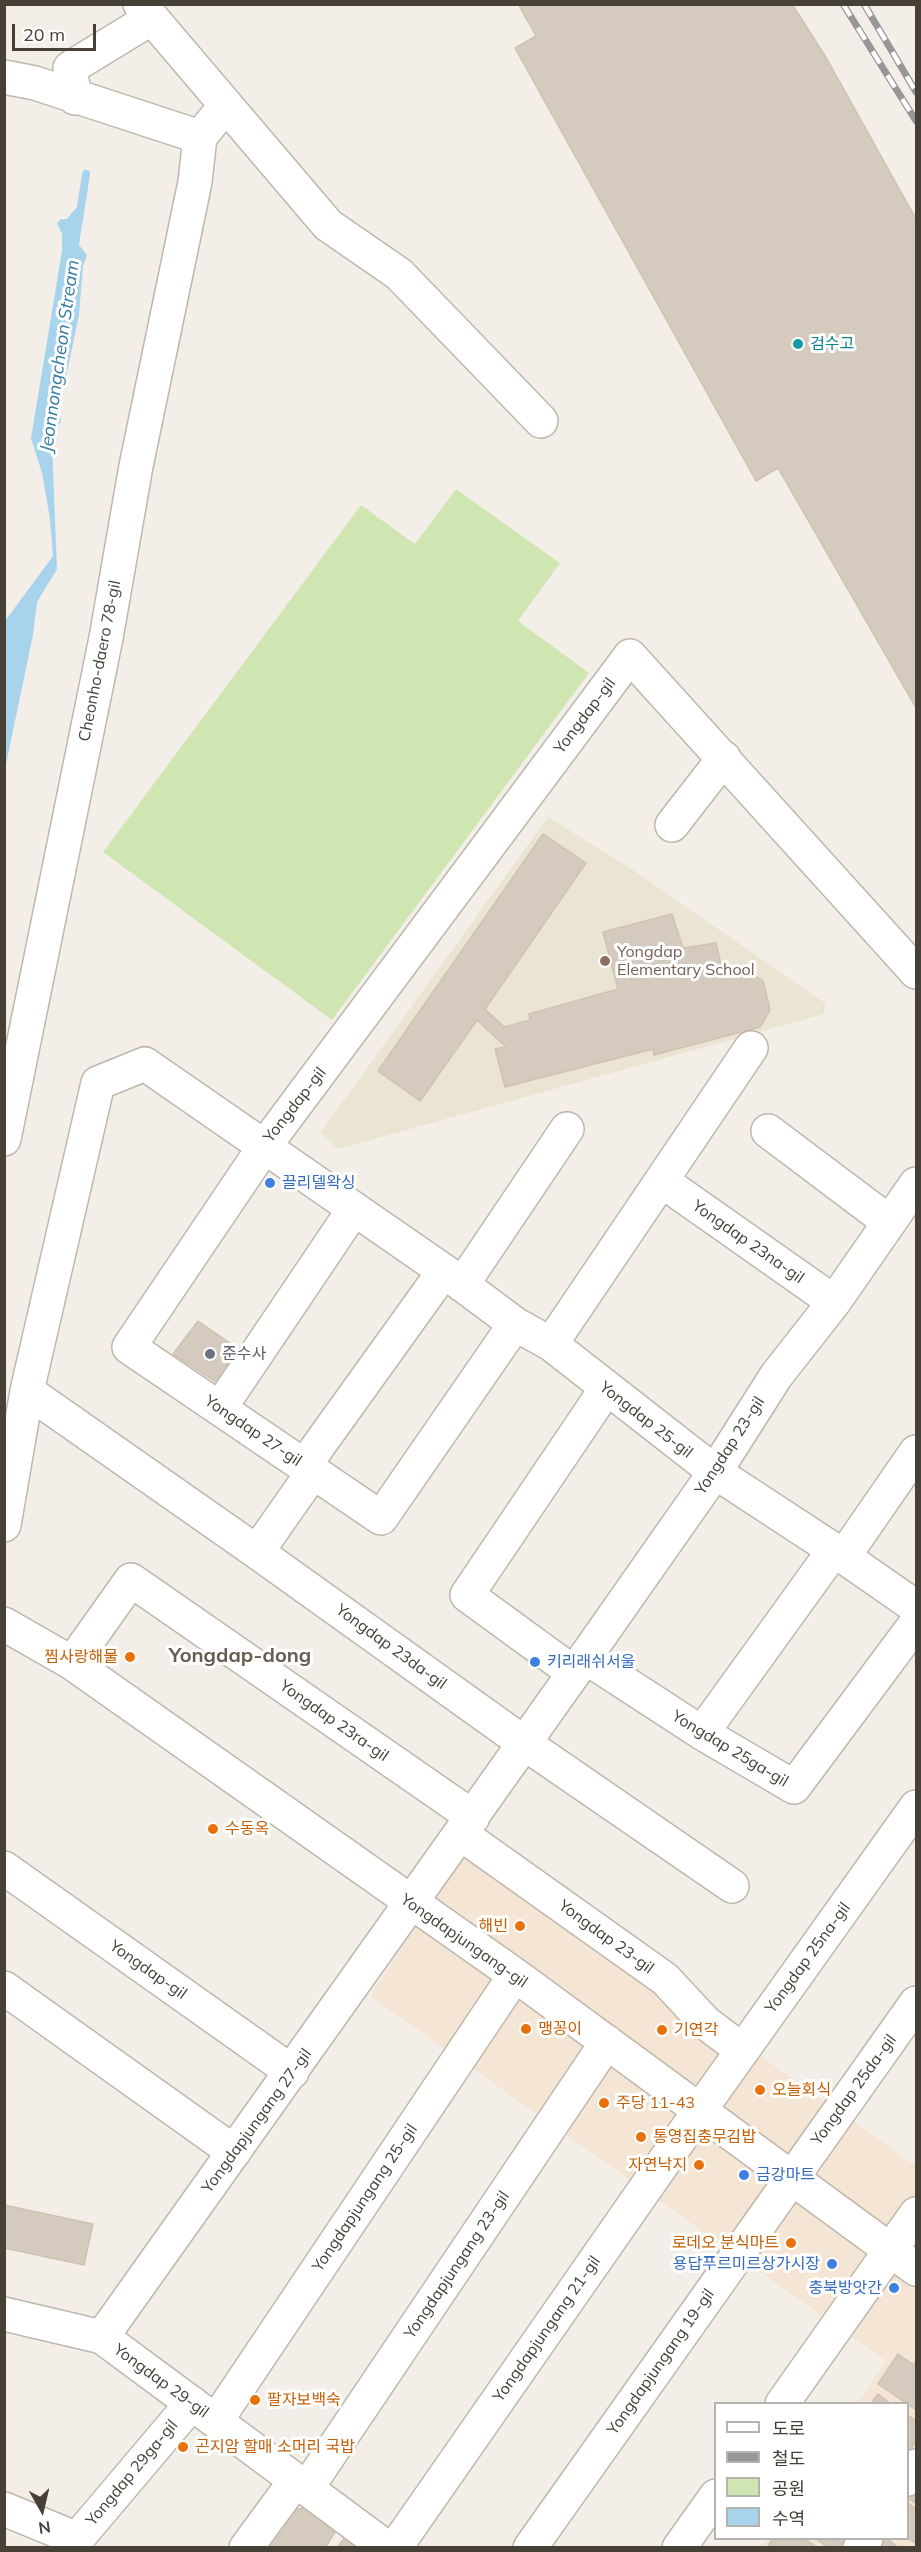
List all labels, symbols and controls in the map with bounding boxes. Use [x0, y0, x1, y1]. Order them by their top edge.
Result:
scale bar [15, 12, 99, 50]
text: 20 m [23, 23, 65, 46]
water label: Jeonnongcheon Stream [36, 259, 84, 453]
place label: 검수고 [810, 334, 854, 354]
marker: 검수고 [791, 337, 805, 351]
street label: Cheonho-daero 78-gil [75, 579, 125, 743]
street label: Yongdap-gil [550, 674, 620, 758]
place label: Yongdap Elementary School [617, 942, 755, 980]
marker: Yongdap Elementary School [598, 954, 612, 968]
street label: Yongdap-gil [260, 1064, 330, 1146]
place label: 끌리델왁싱 [282, 1173, 356, 1193]
marker: 끌리델왁싱 [263, 1176, 277, 1190]
street label: Yongdap 23na-gil [688, 1196, 808, 1288]
place label: 준수사 [222, 1344, 266, 1364]
marker: 준수사 [203, 1347, 217, 1361]
street label: Yongdap 25-gil [596, 1378, 696, 1462]
street label: Yongdap 27-gil [201, 1391, 305, 1471]
street label: Yongdap 23-gil [691, 1393, 769, 1499]
street label: Yongdap 23da-gil [332, 1600, 450, 1694]
district label: Yongdap-dong [169, 1644, 311, 1668]
place label: 찜사랑해물 [44, 1647, 118, 1667]
marker: 찜사랑해물 [123, 1650, 137, 1664]
place label: 키리래쉬서울 [547, 1652, 635, 1672]
marker: 키리래쉬서울 [528, 1655, 542, 1669]
street label: Yongdap 23ra-gil [276, 1676, 392, 1766]
street label: Yongdap 25ga-gil [668, 1707, 792, 1791]
place label: 수동옥 [225, 1819, 269, 1839]
marker: 수동옥 [206, 1822, 220, 1836]
street label: Yongdapjungang-gil [397, 1890, 531, 1992]
street label: Yongdap 23-gil [555, 1896, 657, 1978]
street label: Yongdap 25na-gil [761, 1899, 855, 2017]
place label: 해빈 [479, 1916, 508, 1936]
marker: 해빈 [513, 1919, 527, 1933]
street label: Yongdap-gil [106, 1936, 190, 2004]
place label: 맹꽁이 [538, 2019, 582, 2039]
place label: 기연각 [674, 2020, 718, 2040]
marker: 맹꽁이 [519, 2022, 533, 2036]
marker: 기연각 [655, 2023, 669, 2037]
street label: Yongdap 25da-gil [807, 2031, 901, 2149]
street label: Yongdapjungang 27-gil [198, 2045, 316, 2197]
place label: 오늘회식 [772, 2080, 831, 2100]
marker: 오늘회식 [753, 2083, 767, 2097]
place label: 주당 11-43 [616, 2093, 695, 2113]
marker: 주당 11-43 [597, 2096, 611, 2110]
street label: Yongdapjungang 25-gil [308, 2121, 422, 2275]
place label: 통영집충무김밥 [653, 2127, 756, 2147]
marker: 통영집충무김밥 [634, 2130, 648, 2144]
place label: 자연낙지 [628, 2155, 687, 2175]
marker: 자연낙지 [692, 2158, 706, 2172]
place label: 금강마트 [756, 2165, 815, 2185]
marker: 금강마트 [737, 2168, 751, 2182]
street label: Yongdapjungang 23-gil [400, 2188, 514, 2342]
place label: 로데오 분식마트 [672, 2233, 779, 2253]
marker: 로데오 분식마트 [784, 2236, 798, 2250]
street label: Yongdapjungang 21-gil [489, 2252, 605, 2406]
place label: 용답푸르미르상가시장 [673, 2254, 820, 2274]
marker: 용답푸르미르상가시장 [825, 2257, 839, 2271]
place label: 충북방앗간 [808, 2278, 882, 2298]
marker: 충북방앗간 [887, 2281, 901, 2295]
street label: Yongdapjungang 19-gil [603, 2285, 719, 2439]
street label: Yongdap 29-gil [110, 2340, 212, 2422]
place label: 팔자보백숙 [267, 2390, 341, 2410]
marker: 팔자보백숙 [248, 2393, 262, 2407]
legend [714, 2402, 909, 2540]
street label: Yongdap 29ga-gil [82, 2416, 182, 2530]
text: 도로 [772, 2417, 805, 2440]
place label: 곤지암 할매 소머리 국밥 [195, 2437, 355, 2457]
marker: 곤지암 할매 소머리 국밥 [176, 2440, 190, 2454]
text: 철도 [772, 2447, 805, 2470]
text: 공원 [772, 2477, 805, 2500]
north arrow [12, 2480, 72, 2540]
text: 수역 [772, 2507, 805, 2530]
text: N [37, 2517, 52, 2539]

